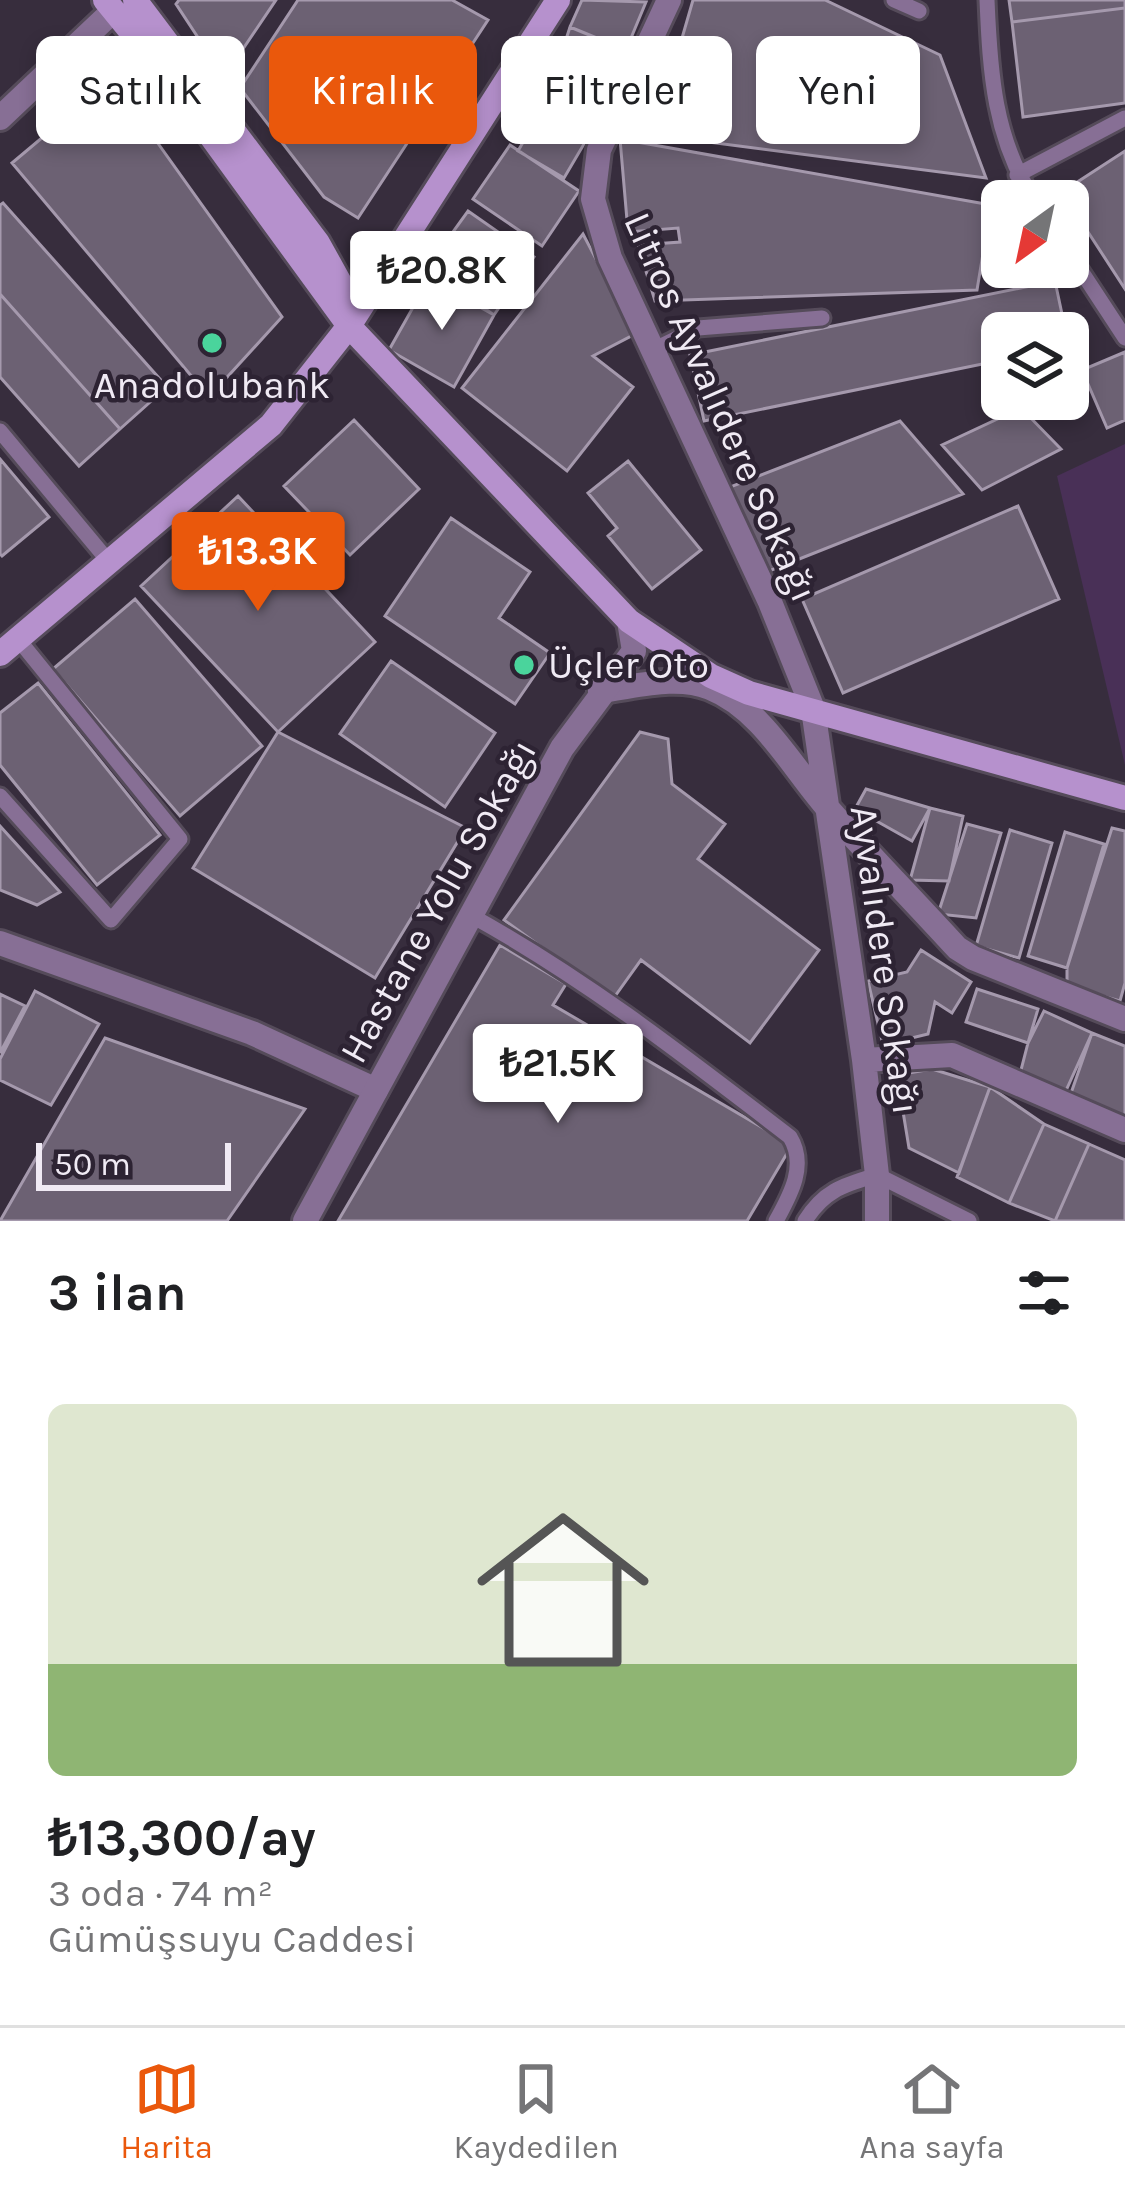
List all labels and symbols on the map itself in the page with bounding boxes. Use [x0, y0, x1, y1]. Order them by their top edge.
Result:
north arrow [981, 180, 1089, 288]
street label: Litros Ayvalıdere Sokağı [614, 205, 828, 609]
pin: ₺20.8K [344, 231, 540, 333]
marker: Anadolubank [199, 330, 225, 356]
place label: Anadolubank [94, 362, 330, 408]
pin: ₺13.3K [160, 512, 356, 614]
place label: Üçler Oto [548, 642, 709, 688]
marker: Üçler Oto [511, 652, 537, 678]
street label: Hastane Yolu Sokağı [330, 731, 546, 1071]
street label: Ayvalıdere Sokağı [841, 803, 929, 1117]
pin: ₺21.5K [460, 1024, 656, 1126]
scale bar [36, 1137, 231, 1190]

